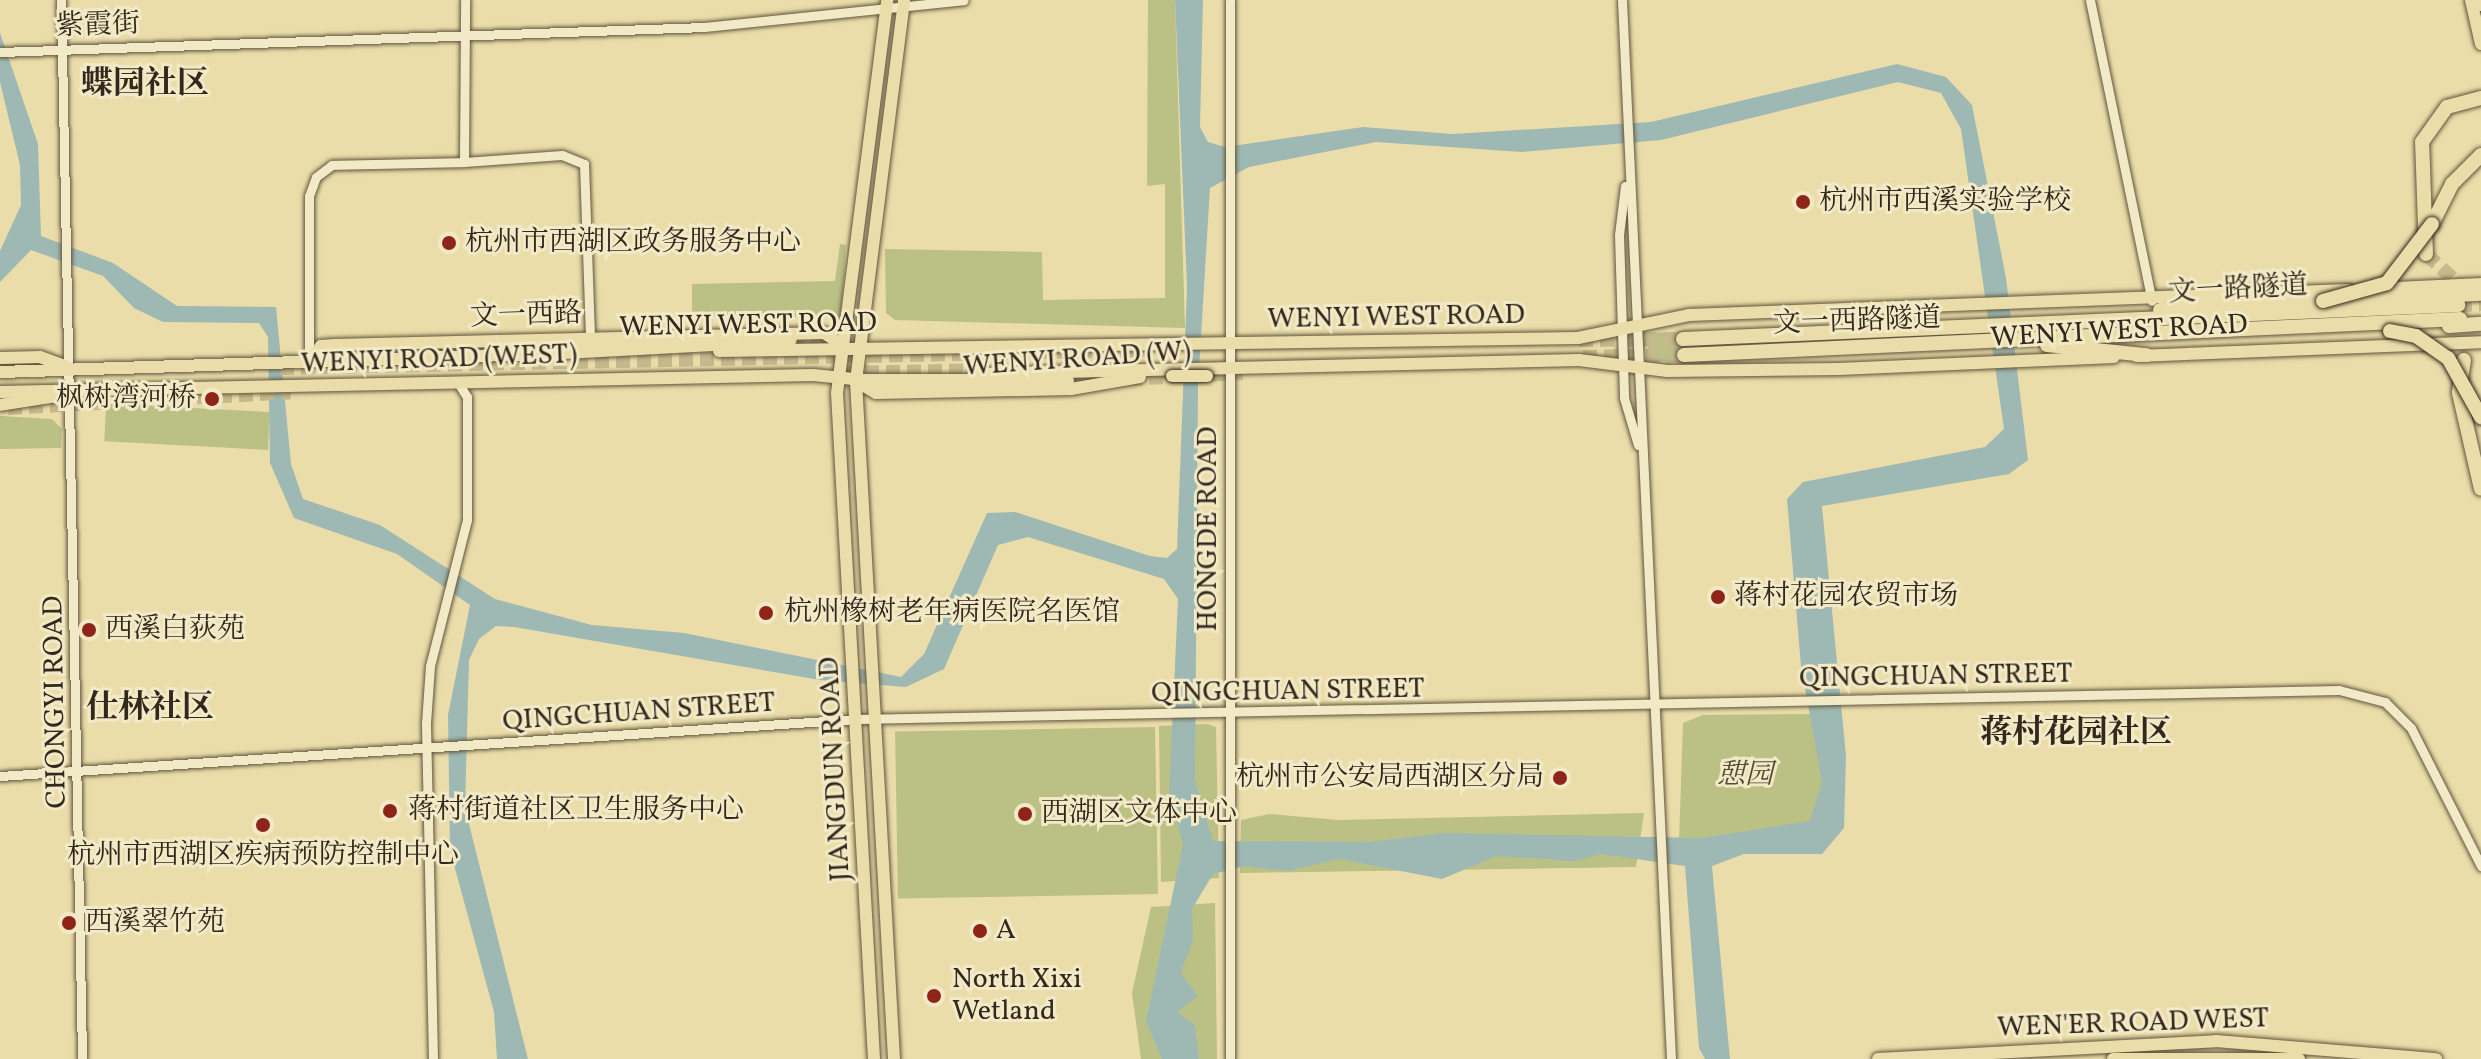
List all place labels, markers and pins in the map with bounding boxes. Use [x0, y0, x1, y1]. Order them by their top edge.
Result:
place label: 杭州市西溪实验学校 [1819, 185, 2071, 219]
marker: 杭州市西溪实验学校 [1794, 193, 1812, 211]
place label: 杭州市西湖区政务服务中心 [465, 226, 801, 260]
marker: 杭州市西湖区政务服务中心 [440, 234, 458, 252]
place label: 枫树湾河桥 [56, 382, 196, 416]
marker: 枫树湾河桥 [203, 390, 221, 408]
place label: 蒋村花园农贸市场 [1734, 580, 1958, 614]
marker: 蒋村花园农贸市场 [1709, 588, 1727, 606]
place label: 杭州橡树老年病医院名医馆 [784, 596, 1120, 630]
marker: 杭州橡树老年病医院名医馆 [755, 602, 777, 624]
place label: 西溪白荻苑 [105, 613, 245, 647]
marker: 西溪白荻苑 [80, 621, 98, 639]
place label: 杭州市公安局西湖区分局 [1236, 761, 1544, 795]
marker: 杭州市公安局西湖区分局 [1551, 769, 1569, 787]
place label: 蒋村街道社区卫生服务中心 [408, 794, 744, 828]
place label: 西湖区文体中心 [1041, 797, 1237, 831]
marker: 蒋村街道社区卫生服务中心 [379, 800, 401, 822]
marker: 西湖区文体中心 [1016, 805, 1034, 823]
marker: 杭州市西湖区疾病预防控制中心 [252, 814, 274, 836]
place label: 杭州市西湖区疾病预防控制中心 [67, 839, 459, 873]
place label: 西溪翠竹苑 [85, 906, 225, 940]
marker: 西溪翠竹苑 [60, 914, 78, 932]
place label: A [996, 914, 1016, 948]
marker: A [971, 922, 989, 940]
place label: North Xixi Wetland [952, 963, 1082, 1029]
marker: North Xixi Wetland [923, 985, 945, 1007]

